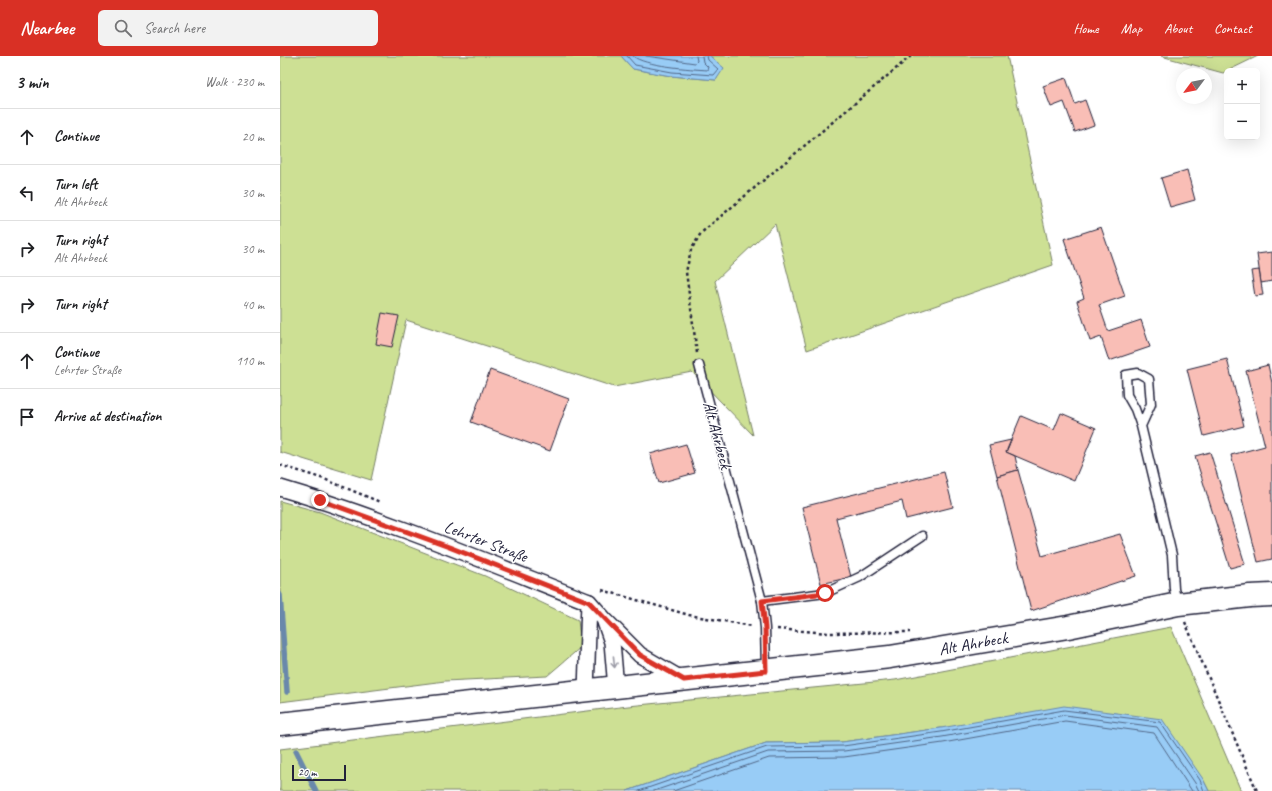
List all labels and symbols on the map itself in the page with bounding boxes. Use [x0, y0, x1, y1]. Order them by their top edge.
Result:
north arrow [1176, 68, 1212, 104]
street label: Alt Ahrbeck [698, 399, 737, 473]
route end [311, 491, 329, 509]
street label: Lehrter Straße [441, 516, 532, 567]
route start [816, 584, 834, 602]
street label: Alt Ahrbeck [937, 627, 1011, 660]
one-way arrow [610, 655, 617, 668]
scale bar [292, 763, 346, 782]

